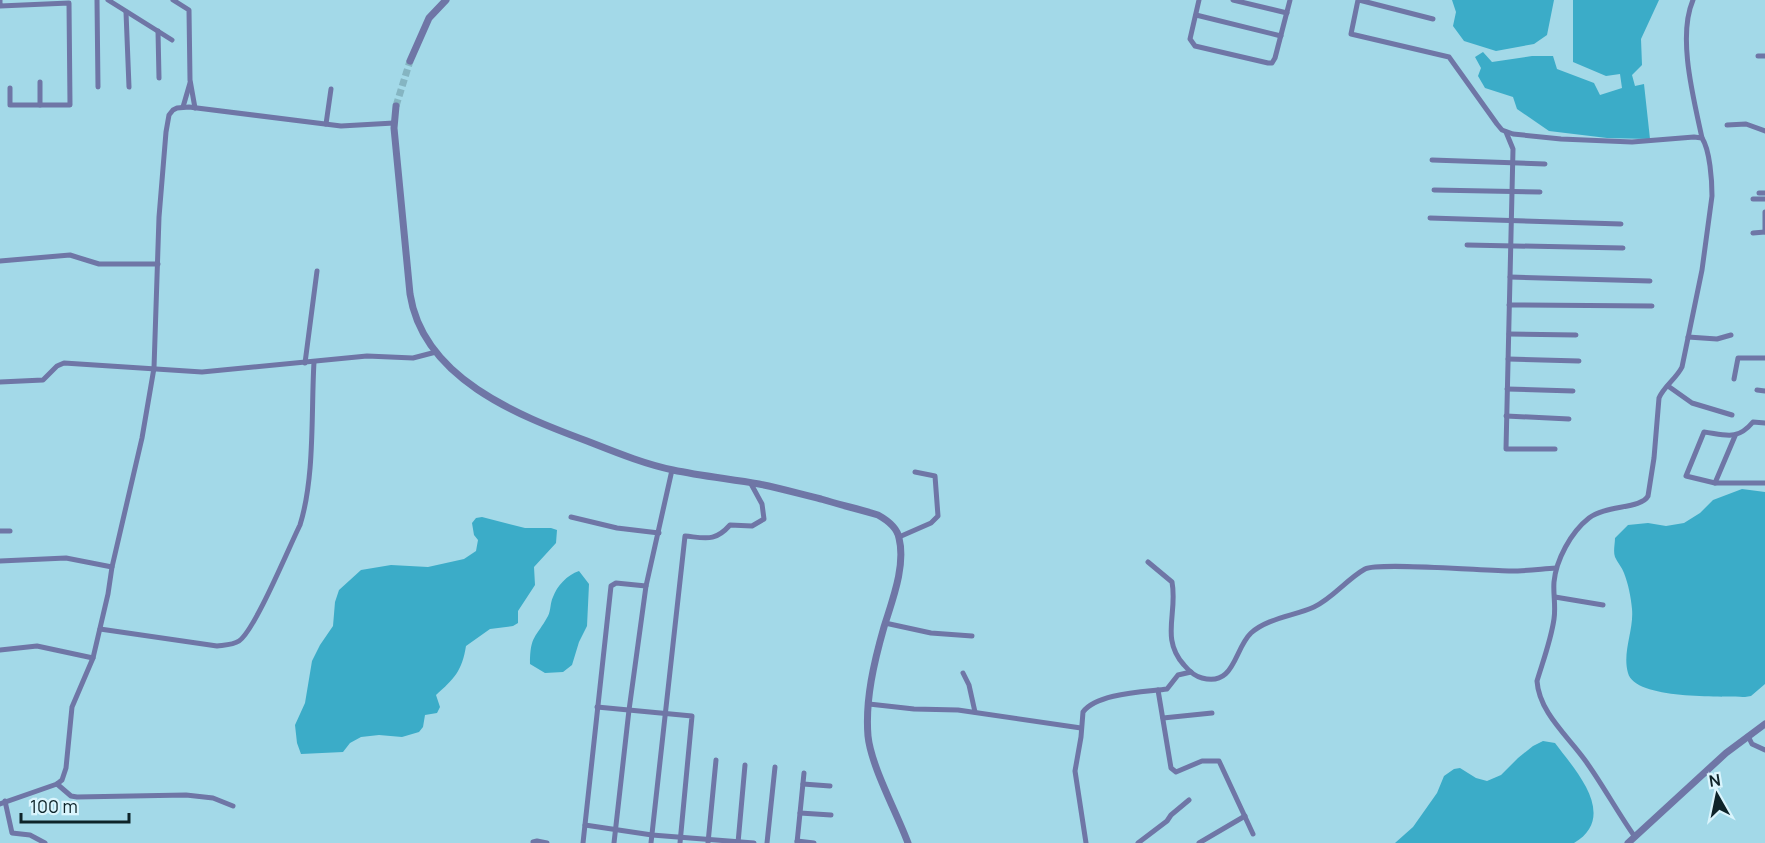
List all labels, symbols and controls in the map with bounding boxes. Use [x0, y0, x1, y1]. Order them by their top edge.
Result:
north arrow [1687, 765, 1747, 825]
text: N [1707, 768, 1722, 792]
scale bar [21, 786, 129, 824]
text: 100 m [30, 794, 78, 818]

